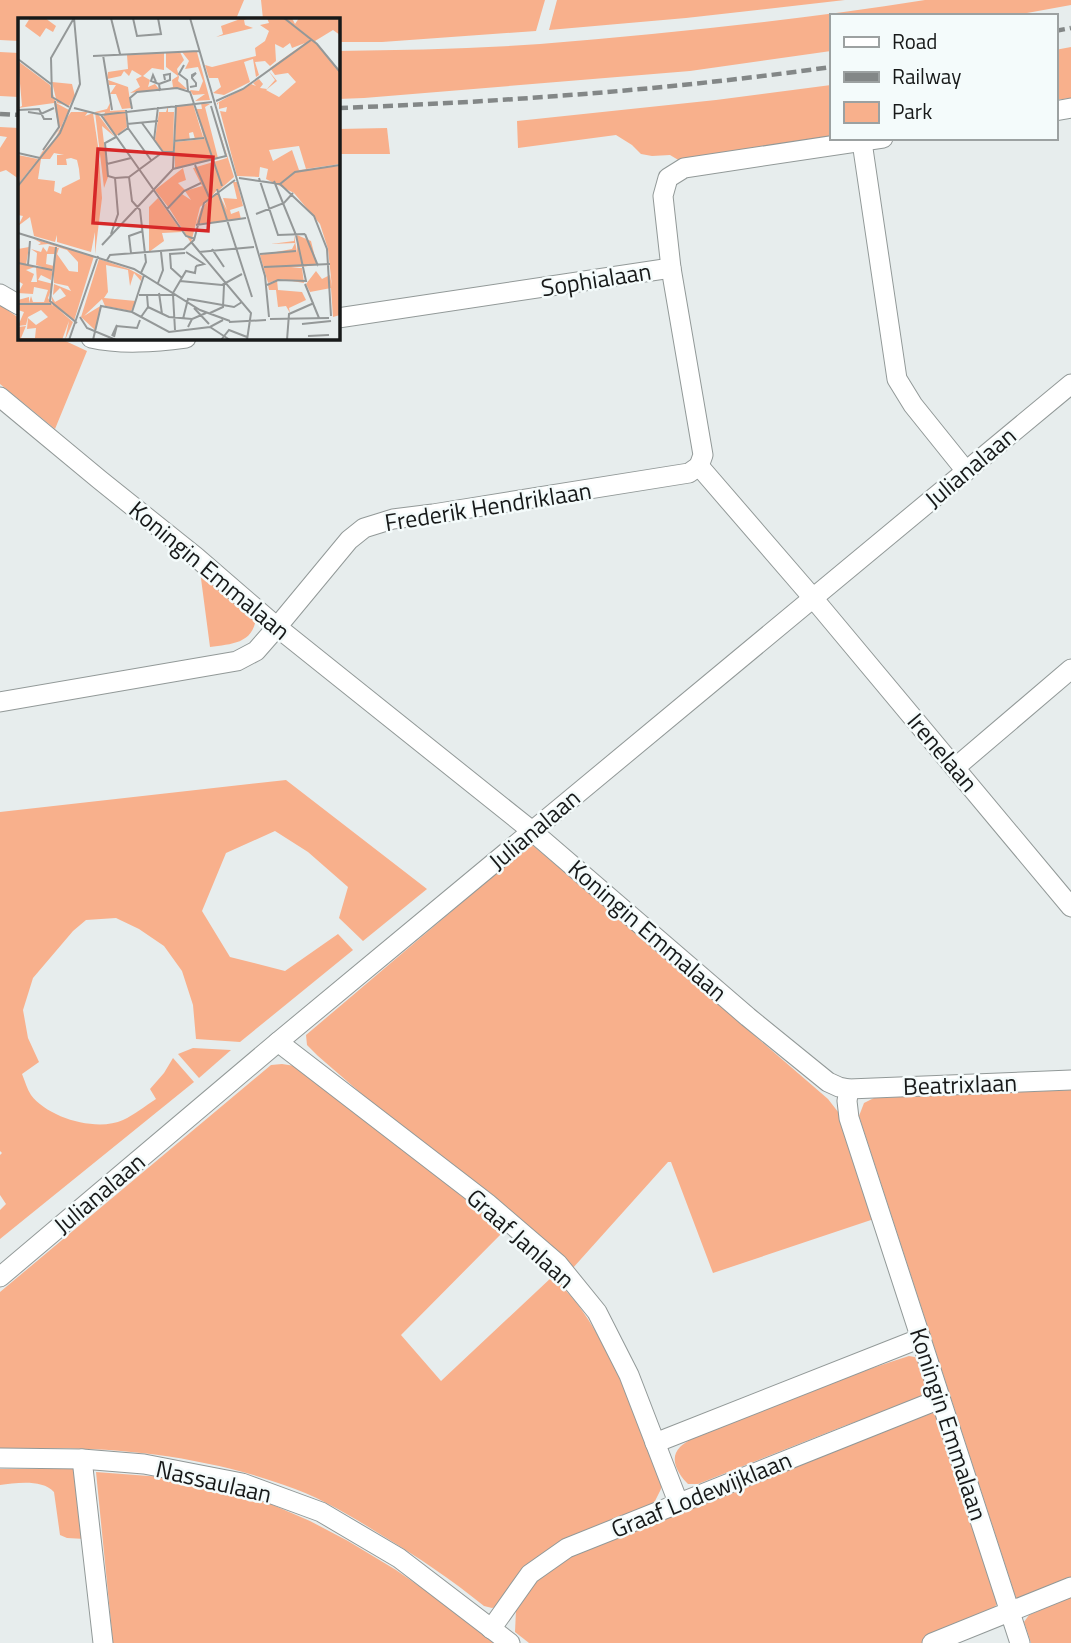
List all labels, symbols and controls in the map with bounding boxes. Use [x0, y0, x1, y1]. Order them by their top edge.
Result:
legend [830, 14, 1057, 140]
inset map [18, 18, 340, 340]
text: Road [892, 25, 937, 57]
text: Railway [892, 60, 961, 92]
text: Park [892, 95, 932, 127]
street label: Sophialaan [538, 253, 654, 305]
street label: Julianalaan [916, 418, 1024, 516]
street label: Frederik Hendriklaan [382, 472, 594, 540]
street label: Koningin Emmalaan [122, 492, 298, 648]
street label: Irenelaan [899, 705, 987, 799]
street label: Julianalaan [480, 780, 588, 878]
street label: Koningin Emmalaan [560, 851, 736, 1009]
street label: Beatrixlaan [902, 1064, 1018, 1104]
street label: Julianalaan [45, 1144, 153, 1242]
street label: Graaf Janlaan [459, 1180, 583, 1296]
street label: Koningin Emmalaan [901, 1323, 997, 1525]
street label: Graaf Lodewijklaan [605, 1441, 797, 1547]
street label: Nassaulaan [153, 1450, 275, 1512]

